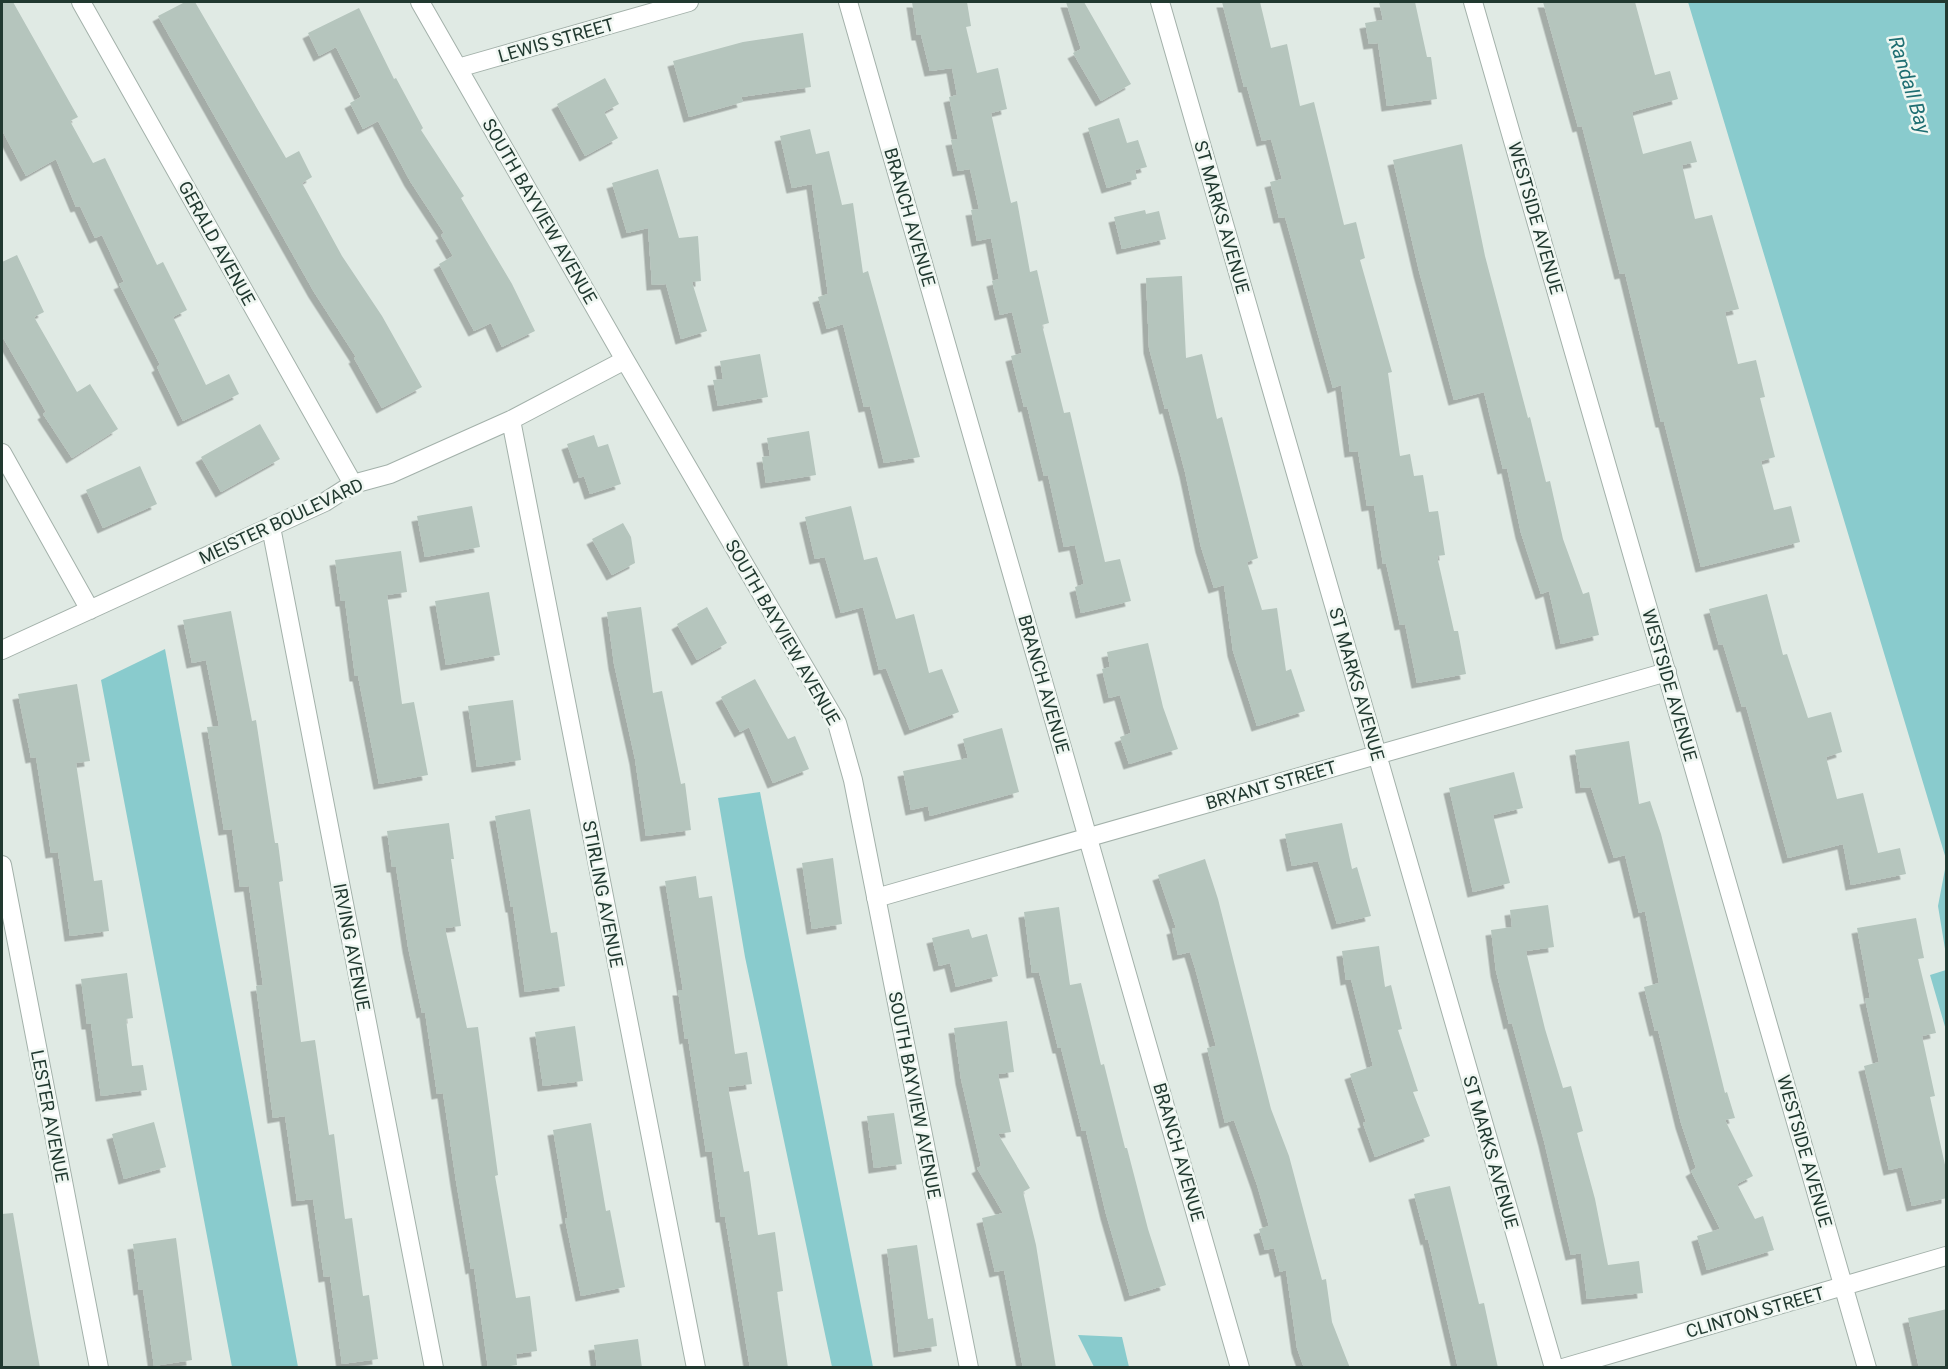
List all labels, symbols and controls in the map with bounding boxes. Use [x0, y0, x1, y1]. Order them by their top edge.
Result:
street label: LEWIS STREET [496, 13, 617, 67]
water label: Randall Bay [1884, 33, 1936, 137]
street label: SOUTH BAYVIEW AVENUE [478, 115, 602, 307]
street label: ST MARKS AVENUE [1190, 138, 1254, 296]
street label: WESTSIDE AVENUE [1504, 140, 1568, 296]
street label: BRANCH AVENUE [880, 145, 940, 289]
street label: GERALD AVENUE [174, 177, 260, 309]
street label: MEISTER BOULEVARD [196, 474, 366, 568]
street label: SOUTH BAYVIEW AVENUE [721, 536, 845, 728]
street label: ST MARKS AVENUE [1325, 605, 1389, 763]
street label: WESTSIDE AVENUE [1638, 607, 1702, 763]
street label: BRANCH AVENUE [1014, 612, 1074, 756]
street label: BRYANT STREET [1203, 756, 1339, 814]
street label: STIRLING AVENUE [578, 819, 628, 969]
street label: IRVING AVENUE [329, 882, 375, 1012]
street label: SOUTH BAYVIEW AVENUE [885, 990, 945, 1200]
street label: LESTER AVENUE [27, 1048, 73, 1184]
street label: ST MARKS AVENUE [1459, 1073, 1523, 1231]
street label: WESTSIDE AVENUE [1773, 1073, 1837, 1229]
street label: BRANCH AVENUE [1149, 1080, 1209, 1224]
street label: CLINTON STREET [1683, 1282, 1827, 1342]

